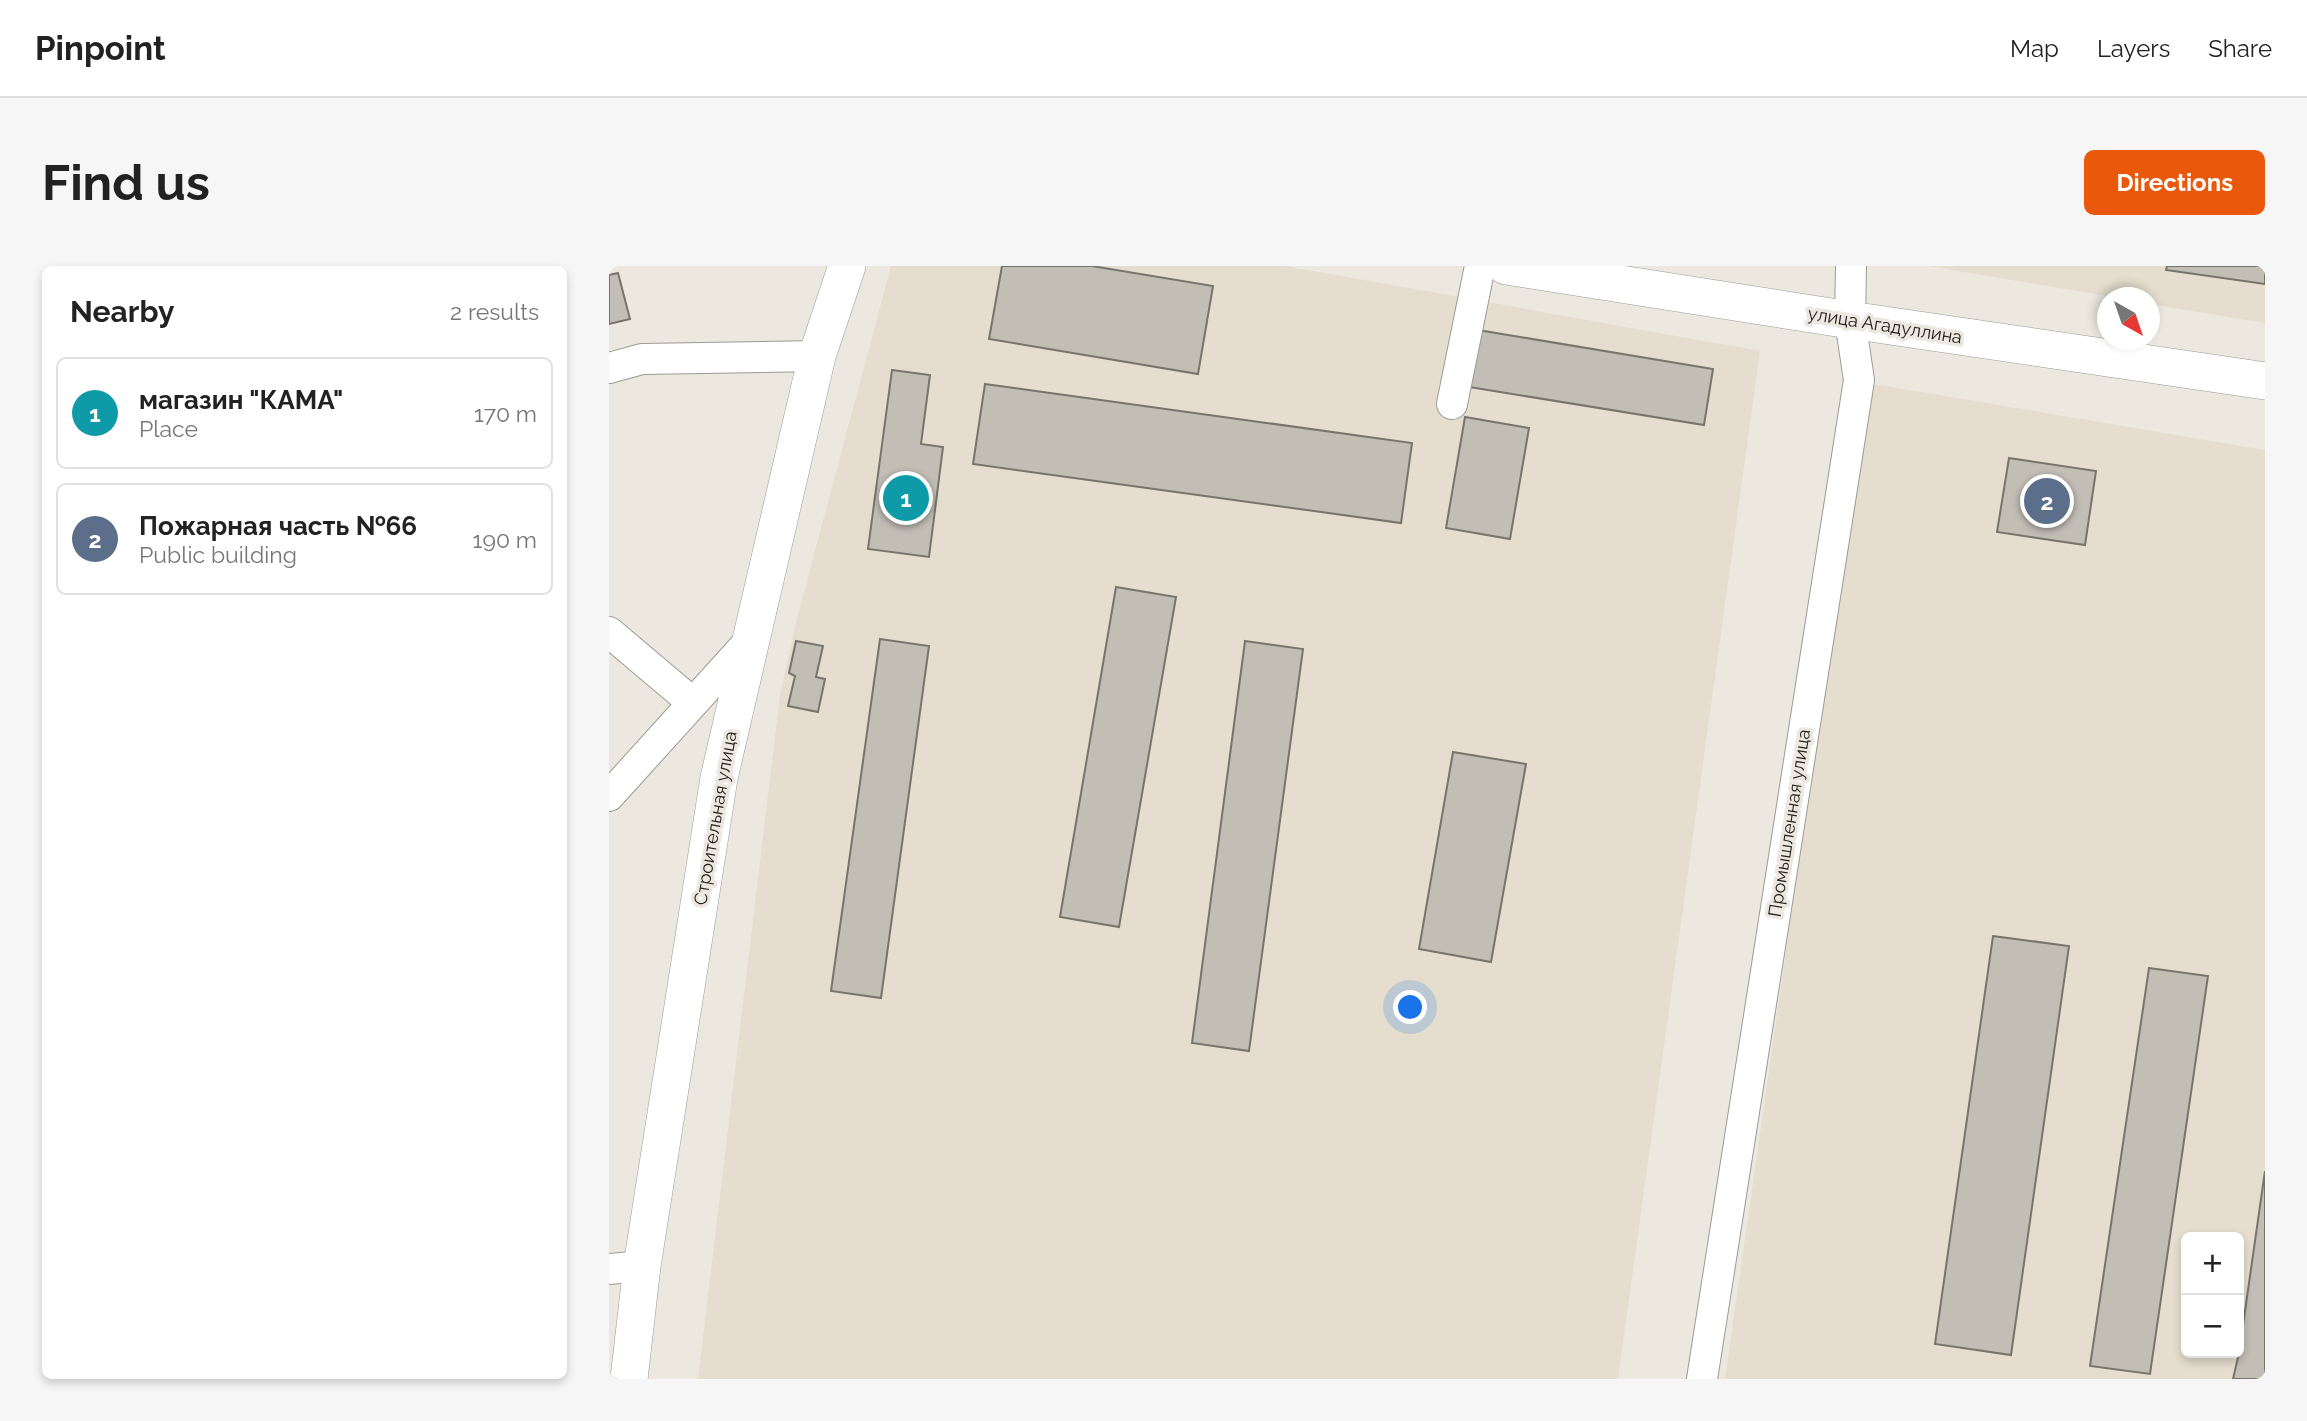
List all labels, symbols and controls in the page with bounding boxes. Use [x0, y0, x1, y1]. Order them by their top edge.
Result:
text: Pinpoint [35, 29, 166, 68]
text: Map [2010, 34, 2059, 63]
text: Layers [2097, 34, 2170, 63]
text: Share [2208, 34, 2272, 63]
button: Directions [2084, 150, 2265, 215]
text: Find us [42, 154, 210, 211]
north arrow [2097, 287, 2160, 350]
text: Nearby [70, 294, 174, 329]
text: 2 results [450, 298, 539, 325]
street label: улица Агадуллина [1806, 302, 1964, 348]
text: магазин "КАМА" [139, 385, 343, 415]
text: 1 [89, 400, 101, 427]
text: 170 m [474, 400, 537, 427]
text: Place [139, 415, 198, 442]
pin: 1 [883, 472, 929, 524]
pin: 2 [2024, 475, 2070, 527]
text: Пожарная часть №66 [139, 511, 417, 541]
text: 2 [89, 526, 101, 553]
text: 190 m [473, 526, 537, 553]
text: Public building [139, 541, 297, 568]
street label: Промышленная улица [1764, 728, 1814, 918]
street label: Строительная улица [689, 729, 741, 907]
your location [1393, 990, 1427, 1024]
map controls [2181, 1232, 2244, 1358]
button: + [2181, 1232, 2244, 1295]
button: − [2181, 1295, 2244, 1358]

